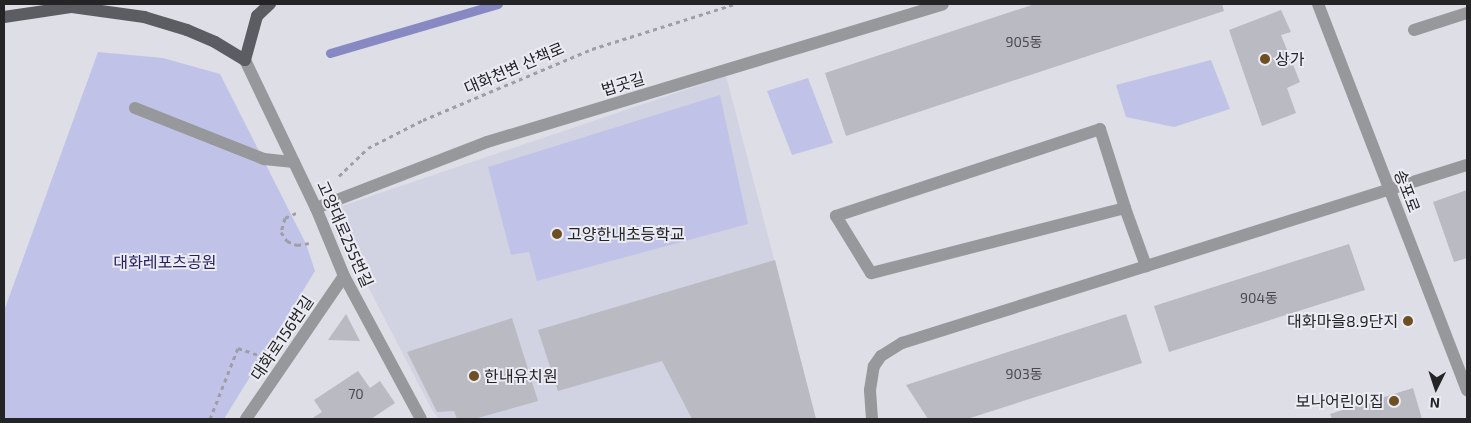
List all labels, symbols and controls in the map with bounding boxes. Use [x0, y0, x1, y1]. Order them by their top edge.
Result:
house number: 905동 [1006, 34, 1042, 50]
street label: 대화천변 산책로 [461, 38, 567, 98]
place label: 상가 [1275, 49, 1304, 69]
marker: 상가 [1259, 53, 1271, 65]
street label: 법곳길 [599, 68, 647, 100]
street label: 송포로 [1390, 167, 1424, 215]
street label: 고양대로255번길 [313, 178, 377, 290]
place label: 고양한내초등학교 [567, 224, 685, 244]
marker: 고양한내초등학교 [551, 228, 563, 240]
park label: 대화레포츠공원 [113, 252, 217, 272]
house number: 904동 [1240, 290, 1278, 306]
street label: 대화로156번길 [247, 292, 317, 384]
place label: 대화마을8.9단지 [1287, 311, 1398, 331]
marker: 대화마을8.9단지 [1402, 315, 1414, 327]
north arrow [1411, 363, 1461, 413]
place label: 한내유치원 [484, 366, 558, 386]
house number: 903동 [1005, 366, 1043, 382]
marker: 한내유치원 [468, 370, 480, 382]
house number: 70 [348, 386, 364, 402]
place label: 보나어린이집 [1296, 391, 1384, 411]
marker: 보나어린이집 [1388, 395, 1400, 407]
text: N [1429, 395, 1441, 412]

